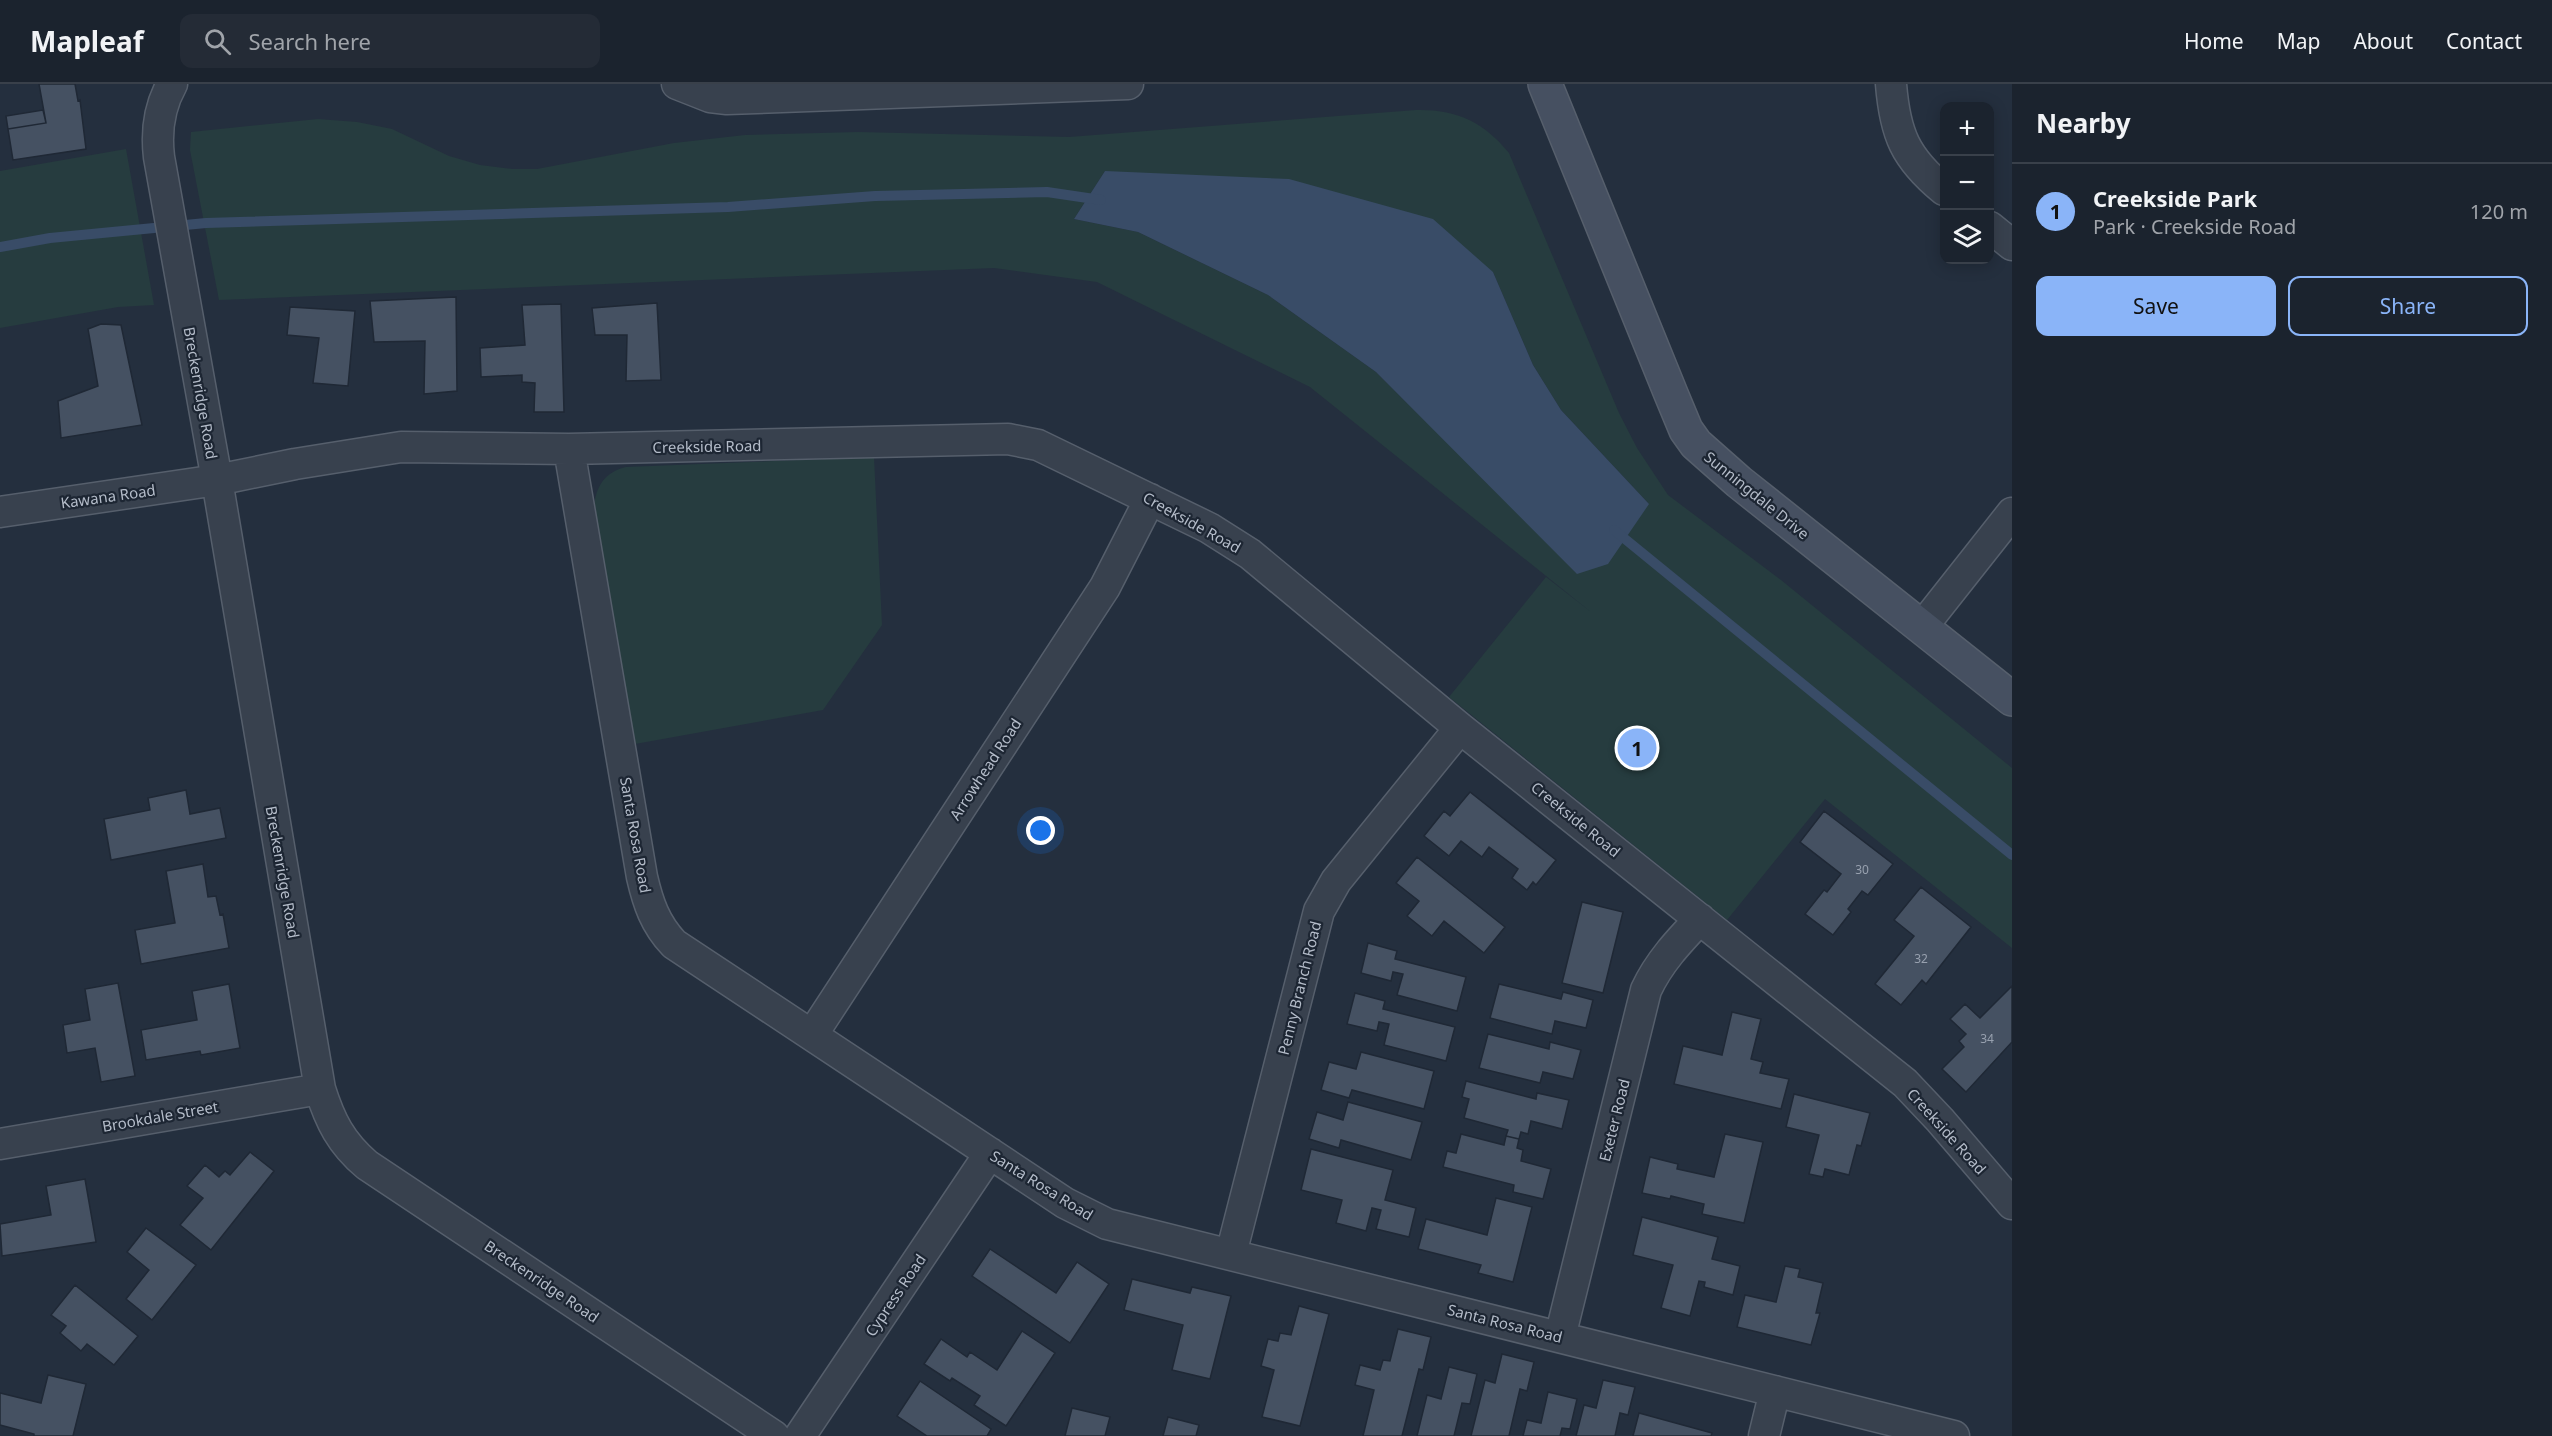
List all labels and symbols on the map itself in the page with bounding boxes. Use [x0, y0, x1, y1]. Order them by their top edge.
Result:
street label: Breckenridge Road [180, 325, 222, 461]
street label: Creekside Road [652, 435, 762, 457]
street label: Sunningdale Drive [1700, 447, 1814, 543]
street label: Kawana Road [59, 479, 157, 513]
street label: Creekside Road [1139, 487, 1245, 557]
street label: Arrowhead Road [945, 714, 1025, 824]
pin: 1 [1618, 726, 1656, 770]
street label: Santa Rosa Road [616, 775, 656, 895]
street label: Creekside Road [1527, 777, 1625, 861]
street label: Breckenridge Road [262, 804, 304, 940]
your location [1026, 816, 1055, 845]
house number: 30 [1855, 861, 1869, 878]
street label: Penny Branch Road [1273, 919, 1325, 1057]
house number: 32 [1914, 950, 1928, 967]
house number: 34 [1980, 1030, 1994, 1047]
street label: Exeter Road [1594, 1077, 1634, 1163]
street label: Creekside Road [1903, 1084, 1991, 1178]
street label: Brookdale Street [100, 1096, 220, 1136]
street label: Santa Rosa Road [987, 1145, 1097, 1225]
street label: Breckenridge Road [481, 1235, 603, 1327]
street label: Cypress Road [860, 1250, 930, 1340]
street label: Santa Rosa Road [1446, 1299, 1564, 1347]

